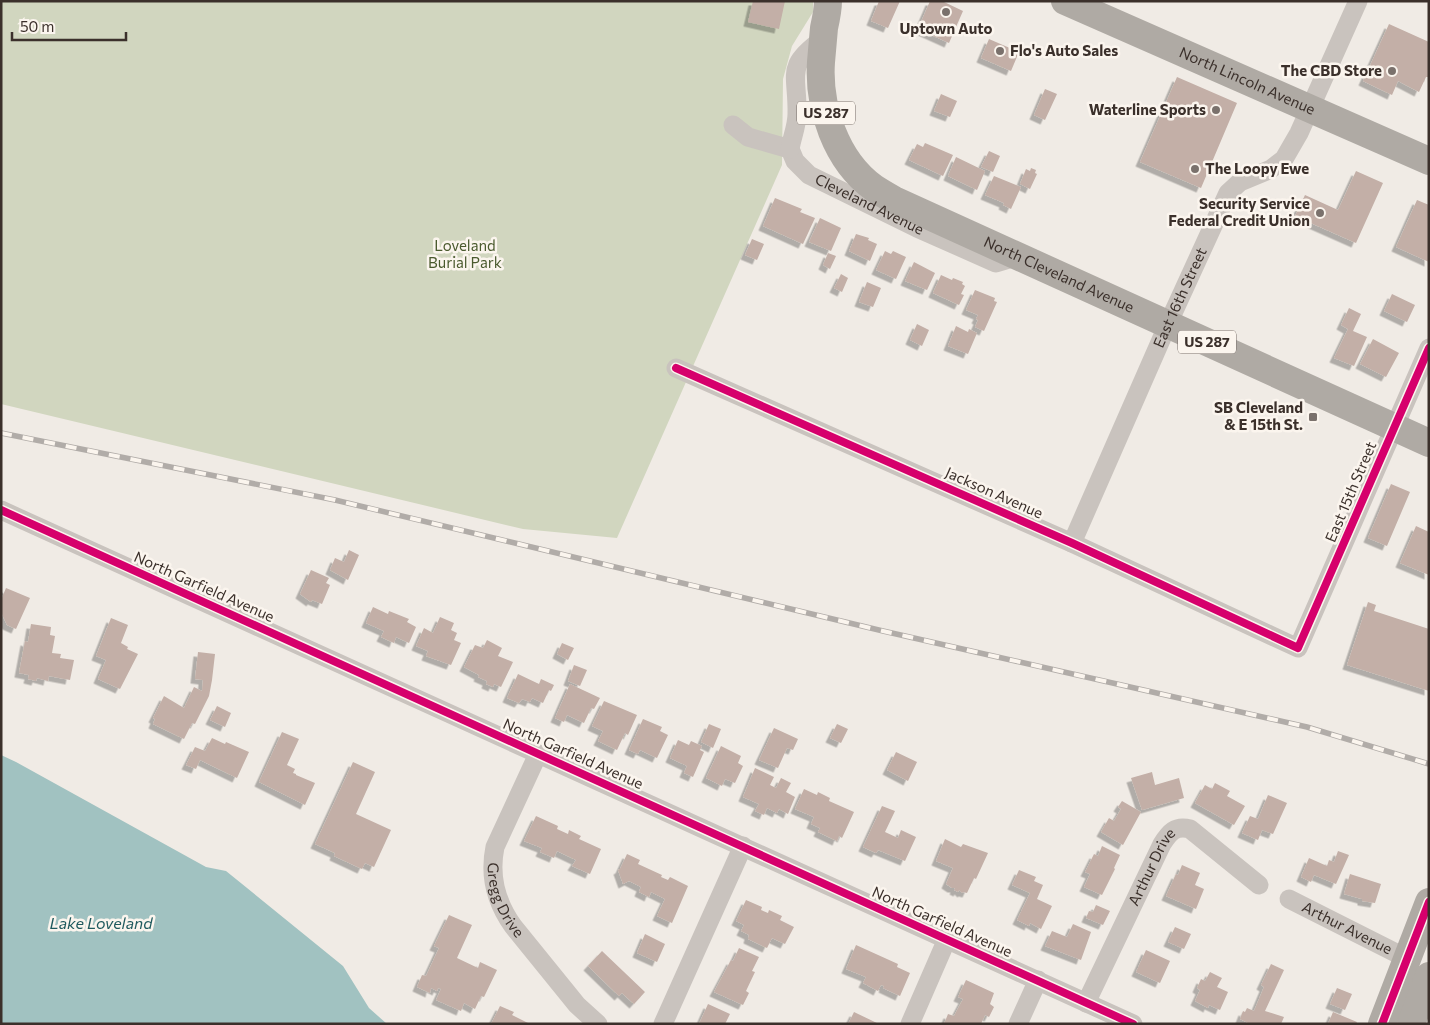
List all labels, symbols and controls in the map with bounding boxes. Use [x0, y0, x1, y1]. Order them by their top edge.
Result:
marker: Uptown Auto [940, 6, 952, 18]
scale bar [12, 10, 126, 42]
text: 50 m [20, 17, 54, 35]
place label: Uptown Auto [899, 19, 993, 37]
place label: Flo's Auto Sales [1010, 41, 1118, 59]
street label: North Lincoln Avenue [1177, 42, 1318, 118]
marker: Flo's Auto Sales [994, 45, 1006, 57]
place label: The CBD Store [1281, 61, 1382, 79]
marker: The CBD Store [1386, 65, 1398, 77]
place label: Waterline Sports [1089, 100, 1206, 118]
road number: US 287 [797, 102, 855, 125]
marker: Waterline Sports [1210, 104, 1222, 116]
place label: The Loopy Ewe [1205, 159, 1309, 177]
marker: The Loopy Ewe [1189, 163, 1201, 175]
street label: Cleveland Avenue [812, 169, 927, 238]
place label: Security Service Federal Credit Union [1168, 194, 1310, 229]
marker: Security Service Federal Credit Union [1314, 207, 1326, 219]
street label: North Cleveland Avenue [981, 232, 1137, 316]
park label: Loveland Burial Park [428, 236, 502, 271]
street label: East 16th Street [1149, 244, 1210, 350]
road number: US 287 [1178, 331, 1236, 354]
place label: SB Cleveland & E 15th St. [1214, 398, 1303, 433]
marker: SB Cleveland & E 15th St. [1307, 411, 1319, 423]
street label: East 15th Street [1321, 439, 1379, 545]
street label: Jackson Avenue [943, 463, 1046, 522]
street label: North Garfield Avenue [131, 547, 277, 625]
street label: North Garfield Avenue [500, 714, 646, 792]
street label: Arthur Drive [1124, 823, 1178, 908]
street label: Gregg Drive [485, 862, 528, 941]
street label: North Garfield Avenue [869, 882, 1015, 960]
street label: Arthur Avenue [1299, 897, 1396, 958]
water label: Lake Loveland [50, 913, 153, 932]

